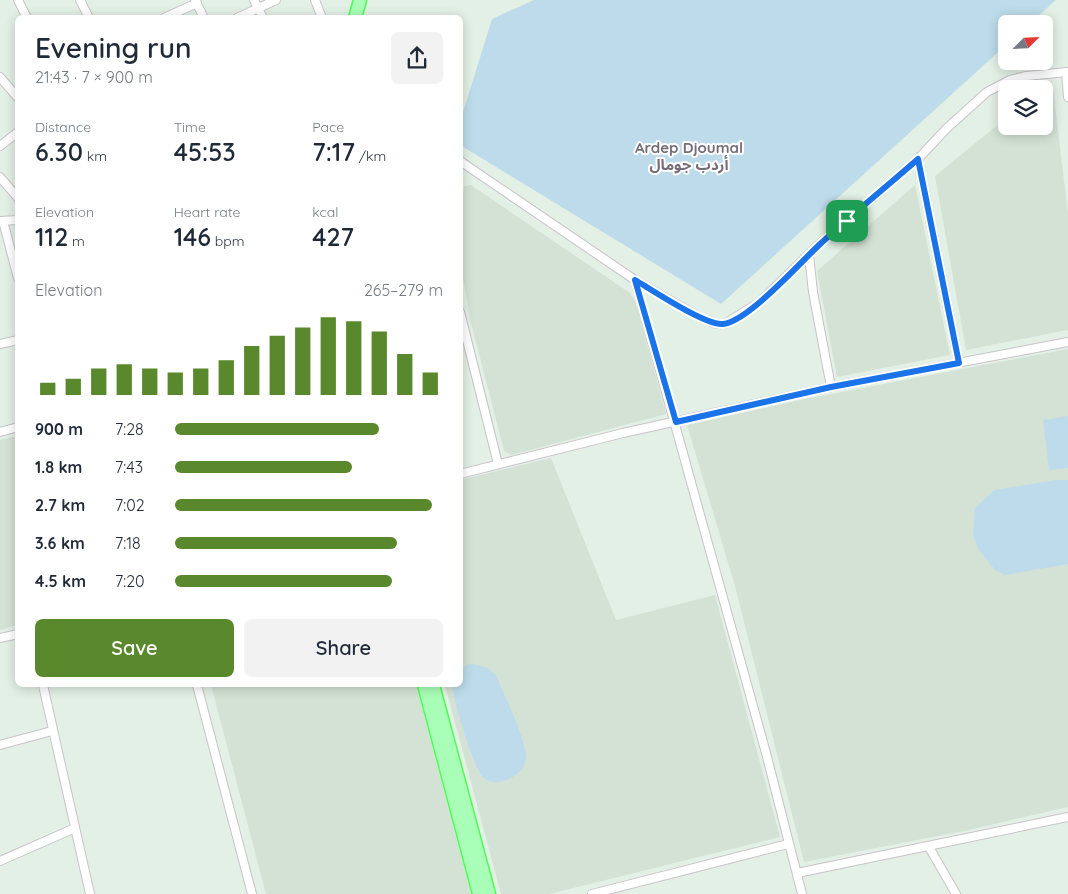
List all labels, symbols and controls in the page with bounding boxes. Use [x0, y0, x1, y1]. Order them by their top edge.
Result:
north arrow [998, 15, 1052, 70]
map controls [998, 15, 1053, 135]
text: Evening run [35, 30, 192, 65]
button: share [391, 32, 443, 84]
text: 21:43 · 7 × 900 m [35, 67, 153, 87]
button: layers [998, 80, 1053, 135]
text: Distance [35, 118, 91, 136]
text: Time [174, 118, 206, 136]
text: Pace [312, 118, 344, 136]
text: 6.30 [35, 136, 83, 167]
text: 45:53 [174, 136, 236, 167]
text: 7:17 [312, 136, 355, 167]
district label: Ardep Djoumal أردب جومال [635, 138, 743, 174]
text: km [83, 147, 107, 165]
text: /km [355, 147, 386, 165]
pin [826, 200, 868, 242]
text: Elevation [35, 203, 94, 221]
text: Heart rate [174, 203, 240, 221]
text: kcal [312, 203, 338, 221]
icon: arrive [833, 207, 861, 235]
text: 112 [35, 221, 68, 252]
text: 146 [174, 221, 211, 252]
text: 427 [312, 221, 354, 252]
text: m [68, 232, 85, 250]
text: bpm [211, 232, 245, 250]
text: Elevation [35, 280, 102, 300]
text: 265–279 m [364, 280, 443, 300]
text: 900 m [35, 419, 83, 439]
text: 7:28 [115, 419, 144, 439]
text: 1.8 km [35, 457, 82, 477]
text: 7:43 [115, 457, 143, 477]
text: 2.7 km [35, 495, 85, 515]
text: 7:02 [115, 495, 145, 515]
text: 3.6 km [35, 533, 85, 553]
text: 7:18 [115, 533, 141, 553]
text: 4.5 km [35, 571, 86, 591]
text: 7:20 [115, 571, 145, 591]
button: Save [35, 619, 234, 677]
button: Share [244, 619, 443, 677]

